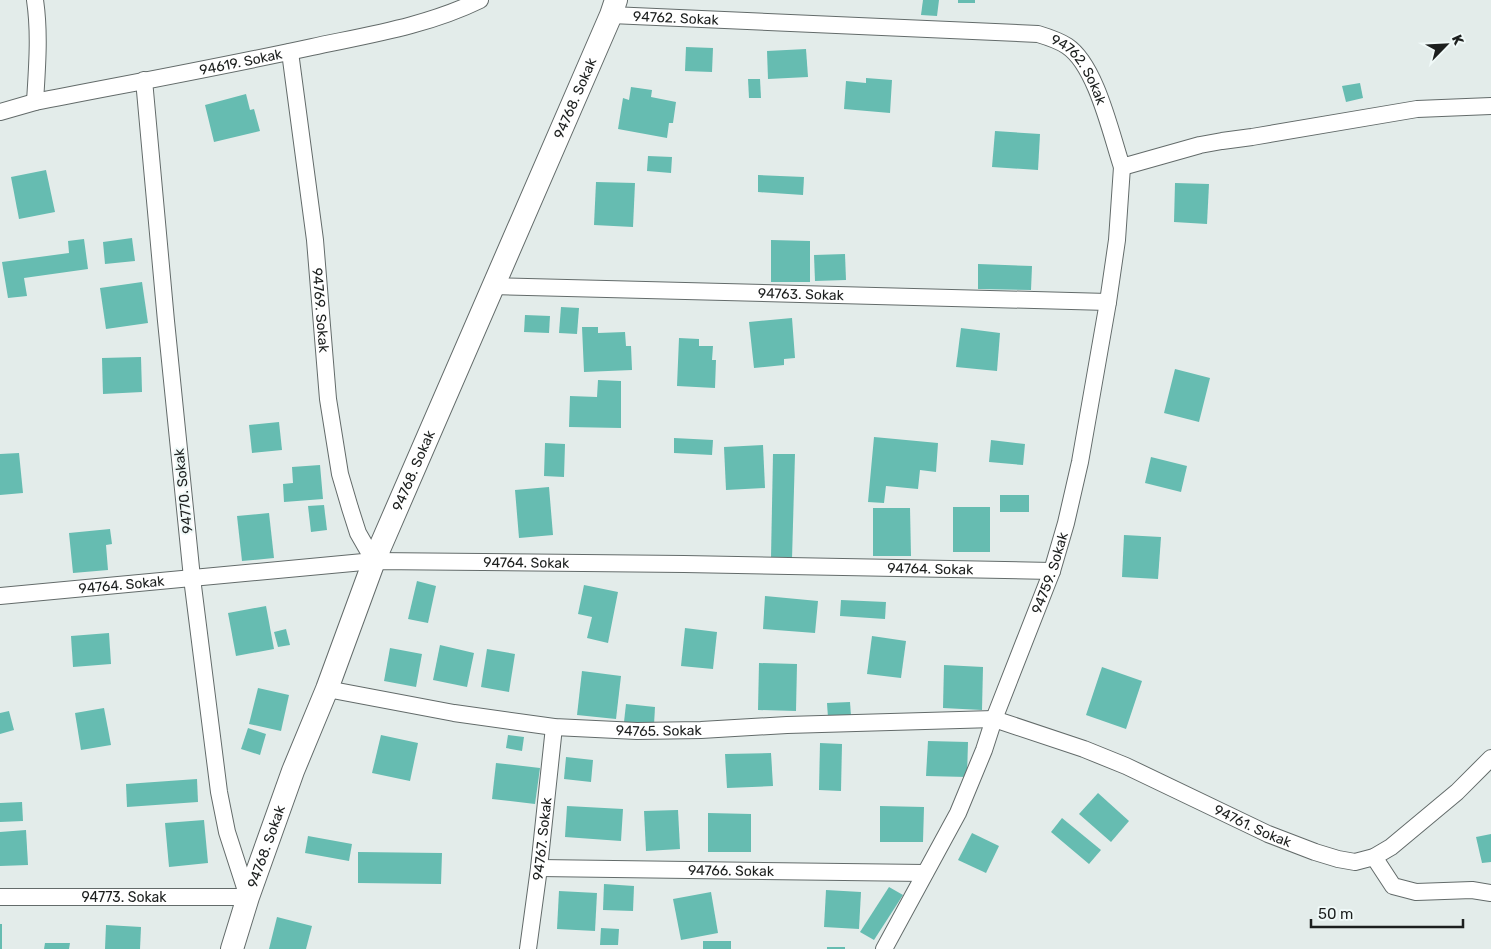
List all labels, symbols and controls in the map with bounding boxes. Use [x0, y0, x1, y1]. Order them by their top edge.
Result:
street label: 94762. Sokak [633, 8, 720, 29]
north arrow [1421, 20, 1471, 70]
street label: 94762. Sokak [1048, 31, 1110, 108]
text: K [1448, 32, 1467, 48]
street label: 94619. Sokak [198, 45, 285, 79]
street label: 94768. Sokak [550, 55, 601, 141]
street label: 94769. Sokak [308, 267, 332, 354]
street label: 94763. Sokak [758, 285, 845, 304]
street label: 94768. Sokak [389, 427, 439, 514]
street label: 94770. Sokak [171, 447, 196, 534]
street label: 94759. Sokak [1028, 530, 1072, 616]
street label: 94764. Sokak [483, 554, 570, 572]
street label: 94764. Sokak [887, 560, 974, 579]
street label: 94764. Sokak [78, 573, 166, 598]
street label: 94765. Sokak [615, 722, 702, 740]
street label: 94767. Sokak [529, 796, 556, 882]
street label: 94761. Sokak [1211, 801, 1294, 851]
street label: 94768. Sokak [244, 802, 289, 890]
street label: 94766. Sokak [688, 862, 775, 880]
street label: 94773. Sokak [81, 889, 167, 906]
scale bar [1311, 896, 1464, 928]
text: 50 m [1318, 905, 1353, 923]

